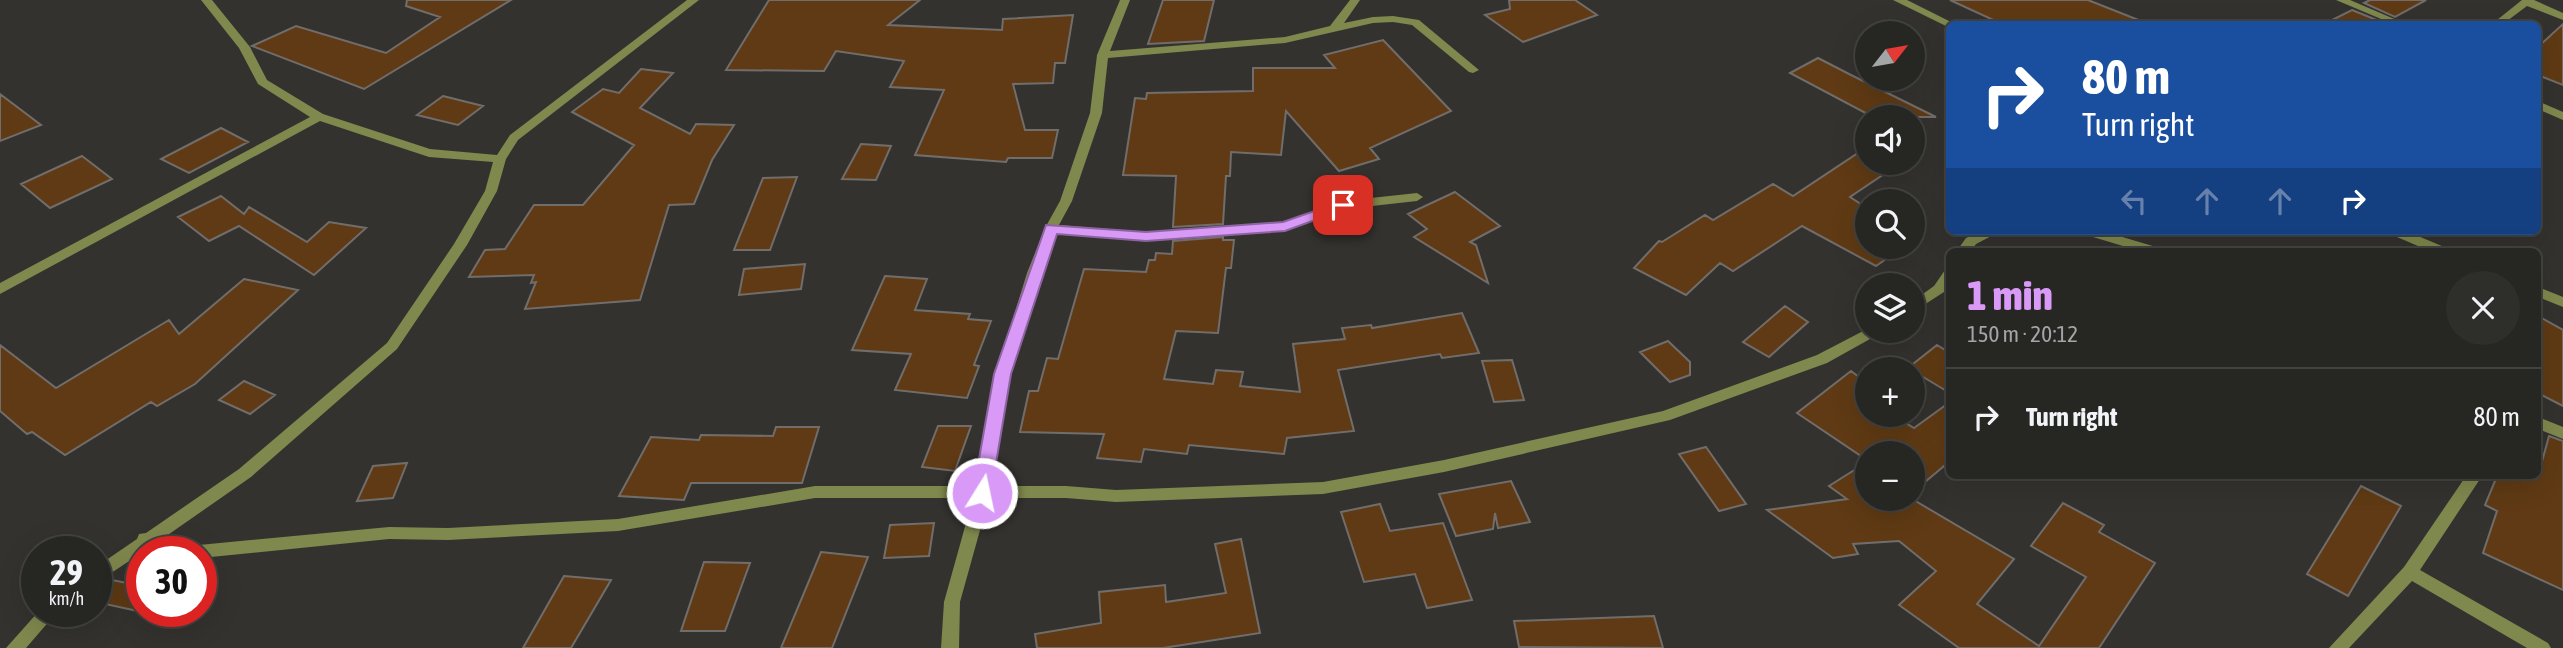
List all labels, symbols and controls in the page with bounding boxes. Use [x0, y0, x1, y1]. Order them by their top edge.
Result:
north arrow [1855, 21, 1925, 91]
map controls [1855, 21, 1925, 511]
text: 80 m [2082, 48, 2170, 104]
icon: right [1967, 49, 2058, 140]
button: sound [1855, 105, 1925, 175]
text: Turn right [2082, 106, 2195, 143]
pin [1313, 175, 1373, 235]
icon: left [2115, 182, 2153, 220]
icon: ahead [2188, 182, 2226, 220]
icon: ahead [2261, 182, 2299, 220]
icon: right [2334, 182, 2372, 220]
icon: arrive [1324, 186, 1362, 224]
button: search [1855, 189, 1925, 259]
text: 1 min [1967, 271, 2053, 319]
button: close [2446, 271, 2520, 345]
button: layers [1855, 273, 1925, 343]
text: 150 m · 20:12 [1967, 321, 2078, 347]
button: + [1855, 357, 1925, 427]
icon: right [1967, 398, 2005, 436]
text: Turn right [2026, 402, 2117, 432]
text: 80 m [2473, 402, 2520, 432]
button: − [1855, 441, 1925, 511]
position arrow [945, 456, 1019, 530]
speed limit sign: 30 [126, 536, 217, 627]
text: 29 [50, 552, 83, 592]
text: km/h [49, 588, 84, 609]

